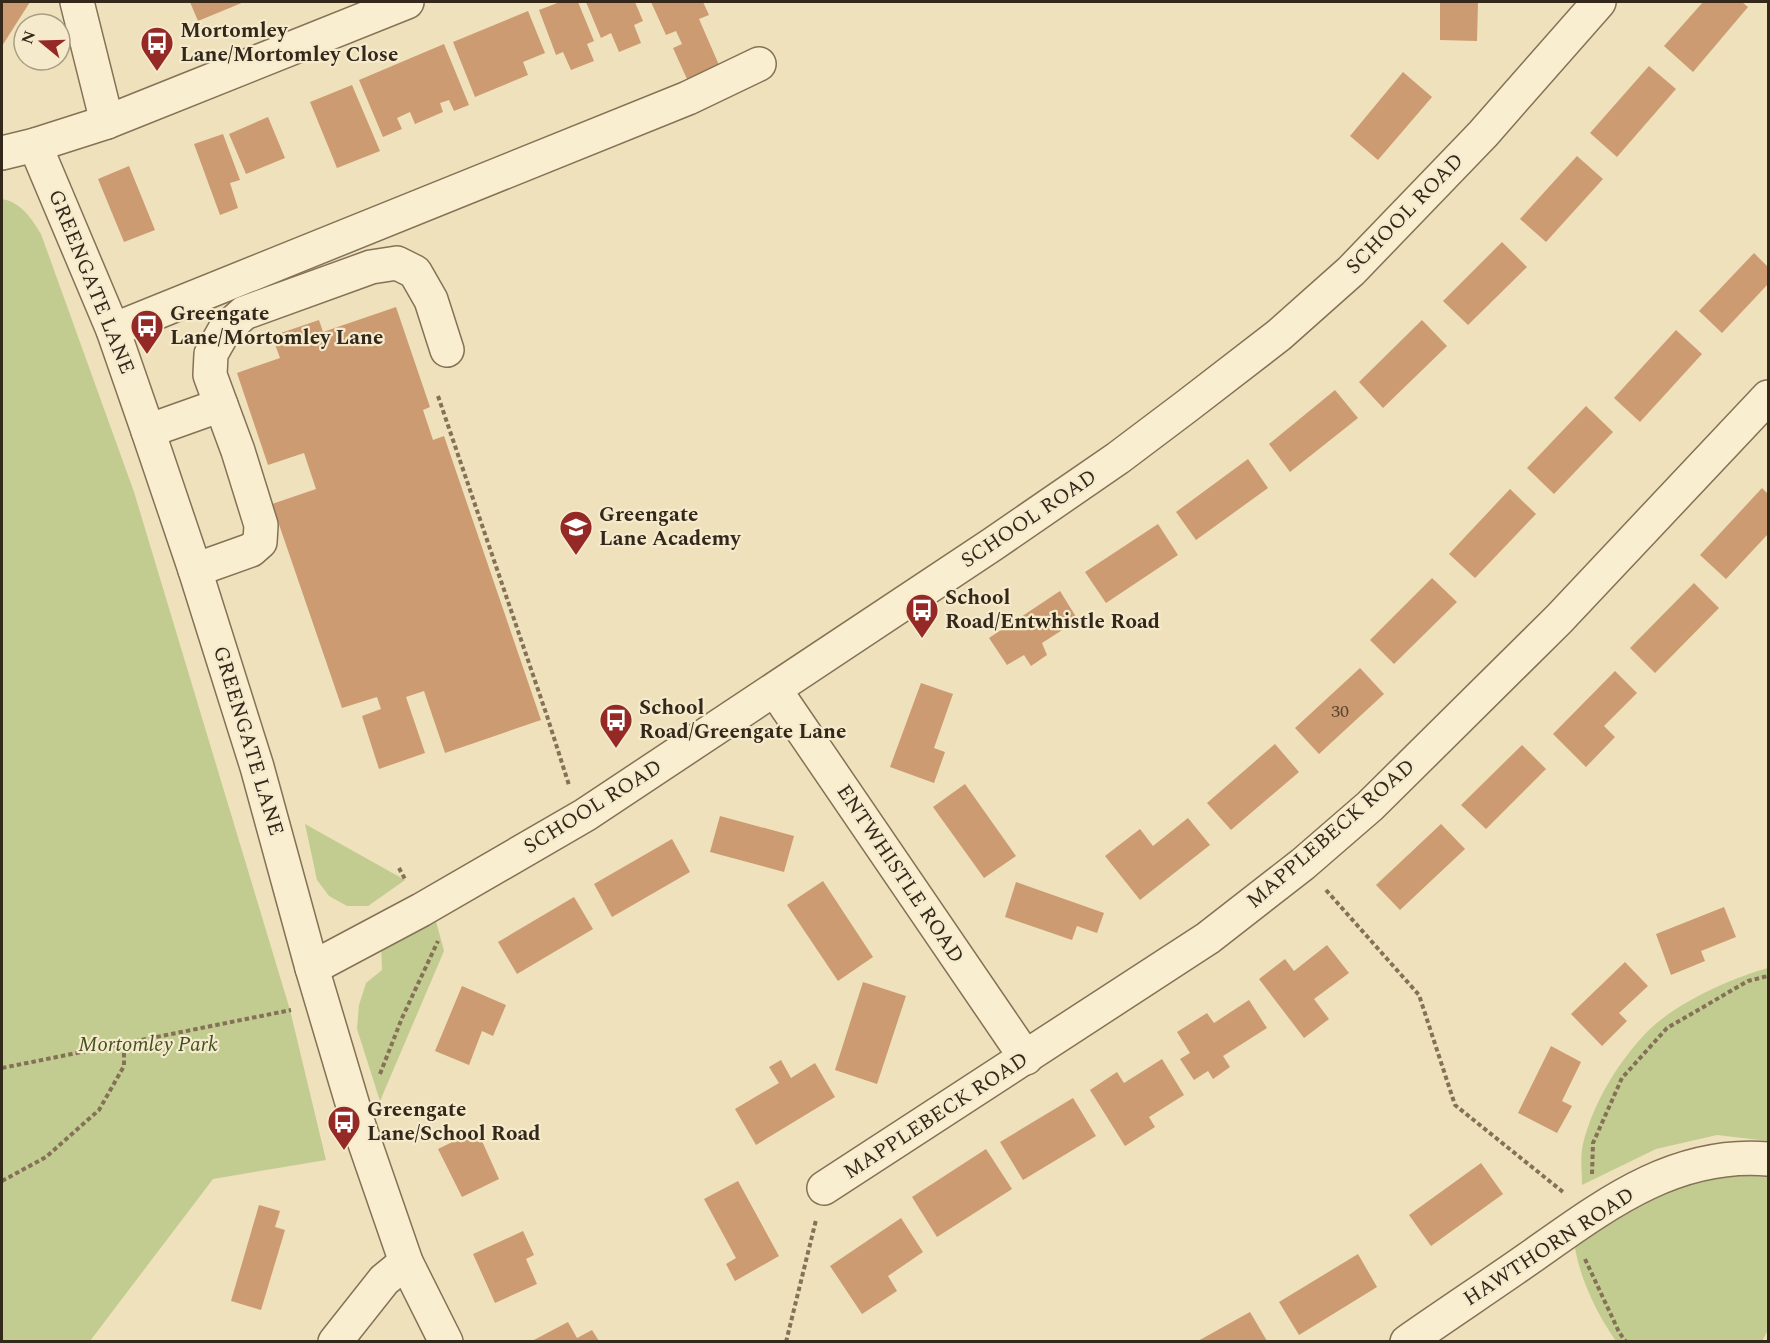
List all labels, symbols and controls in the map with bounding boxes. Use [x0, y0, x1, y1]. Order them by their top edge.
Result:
north arrow [12, 12, 72, 72]
place label: Mortomley Lane/Mortomley Close [180, 15, 398, 71]
bus stop icon: Mortomley Lane/Mortomley Close [139, 25, 175, 72]
text: N [15, 27, 42, 48]
street label: SCHOOL ROAD [1339, 146, 1471, 282]
street label: GREENGATE LANE [39, 185, 143, 379]
place label: Greengate Lane/Mortomley Lane [170, 298, 383, 354]
bus stop icon: Greengate Lane/Mortomley Lane [129, 308, 165, 355]
street label: SCHOOL ROAD [954, 461, 1104, 577]
place label: Greengate Lane Academy [599, 499, 741, 555]
school or university icon: Greengate Lane Academy [558, 509, 594, 556]
place label: School Road/Entwhistle Road [945, 582, 1160, 638]
bus stop icon: School Road/Entwhistle Road [904, 592, 940, 639]
street label: GREENGATE LANE [204, 642, 292, 840]
place label: School Road/Greengate Lane [639, 692, 846, 748]
house number: 30 [1331, 698, 1349, 725]
bus stop icon: School Road/Greengate Lane [598, 702, 634, 749]
street label: SCHOOL ROAD [517, 751, 669, 863]
street label: MAPPLEBECK ROAD [1239, 751, 1423, 917]
street label: ENTWHISTLE ROAD [828, 778, 972, 970]
park label: Mortomley Park [78, 1029, 218, 1061]
street label: MAPPLEBECK ROAD [837, 1044, 1035, 1188]
place label: Greengate Lane/School Road [367, 1094, 541, 1150]
bus stop icon: Greengate Lane/School Road [326, 1104, 362, 1151]
street label: HAWTHORN ROAD [1457, 1179, 1641, 1315]

